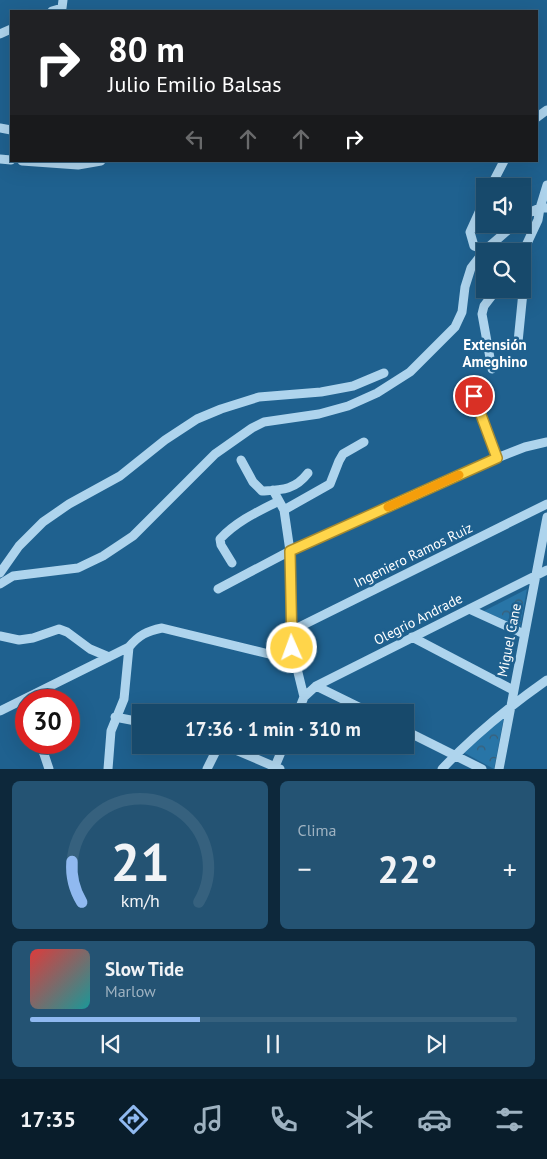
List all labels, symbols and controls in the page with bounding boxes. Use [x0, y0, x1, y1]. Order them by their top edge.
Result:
text: 80 m [108, 26, 185, 72]
icon: right [25, 30, 90, 95]
text: Julio Emilio Balsas [108, 70, 281, 98]
icon: left [181, 125, 209, 153]
icon: ahead [234, 125, 262, 153]
icon: ahead [287, 125, 315, 153]
icon: right [340, 125, 368, 153]
map controls [476, 178, 531, 298]
button: sound [476, 178, 531, 233]
button: search [476, 243, 531, 298]
district label: Extensión Ameghino [462, 335, 528, 371]
pin [453, 375, 495, 417]
icon: arrive [460, 382, 488, 410]
street label: Ingeniero Ramos Ruiz [351, 518, 475, 592]
street label: Olegrio Andrade [371, 589, 465, 649]
street label: Miguel Cane [493, 602, 525, 678]
position arrow [265, 621, 317, 673]
speed limit sign: 30 [15, 689, 80, 754]
text: 17:36 · 1 min · 310 m [185, 717, 361, 741]
text: Clima [298, 820, 337, 840]
text: 21 [110, 828, 169, 895]
text: 22° [377, 844, 437, 893]
text: − [298, 850, 312, 887]
text: + [503, 850, 517, 887]
text: km/h [120, 889, 159, 912]
text: Slow Tide [105, 957, 184, 981]
text: Marlow [105, 981, 156, 1001]
icon: previous [97, 1030, 125, 1058]
icon: pause [259, 1030, 287, 1058]
icon: next [422, 1030, 450, 1058]
icon: directions [116, 1102, 151, 1137]
icon: music [191, 1102, 226, 1137]
icon: phone [266, 1102, 301, 1137]
icon: climate [342, 1102, 377, 1137]
icon: car [417, 1102, 452, 1137]
icon: filters [492, 1102, 527, 1137]
text: 17:35 [20, 1105, 76, 1133]

